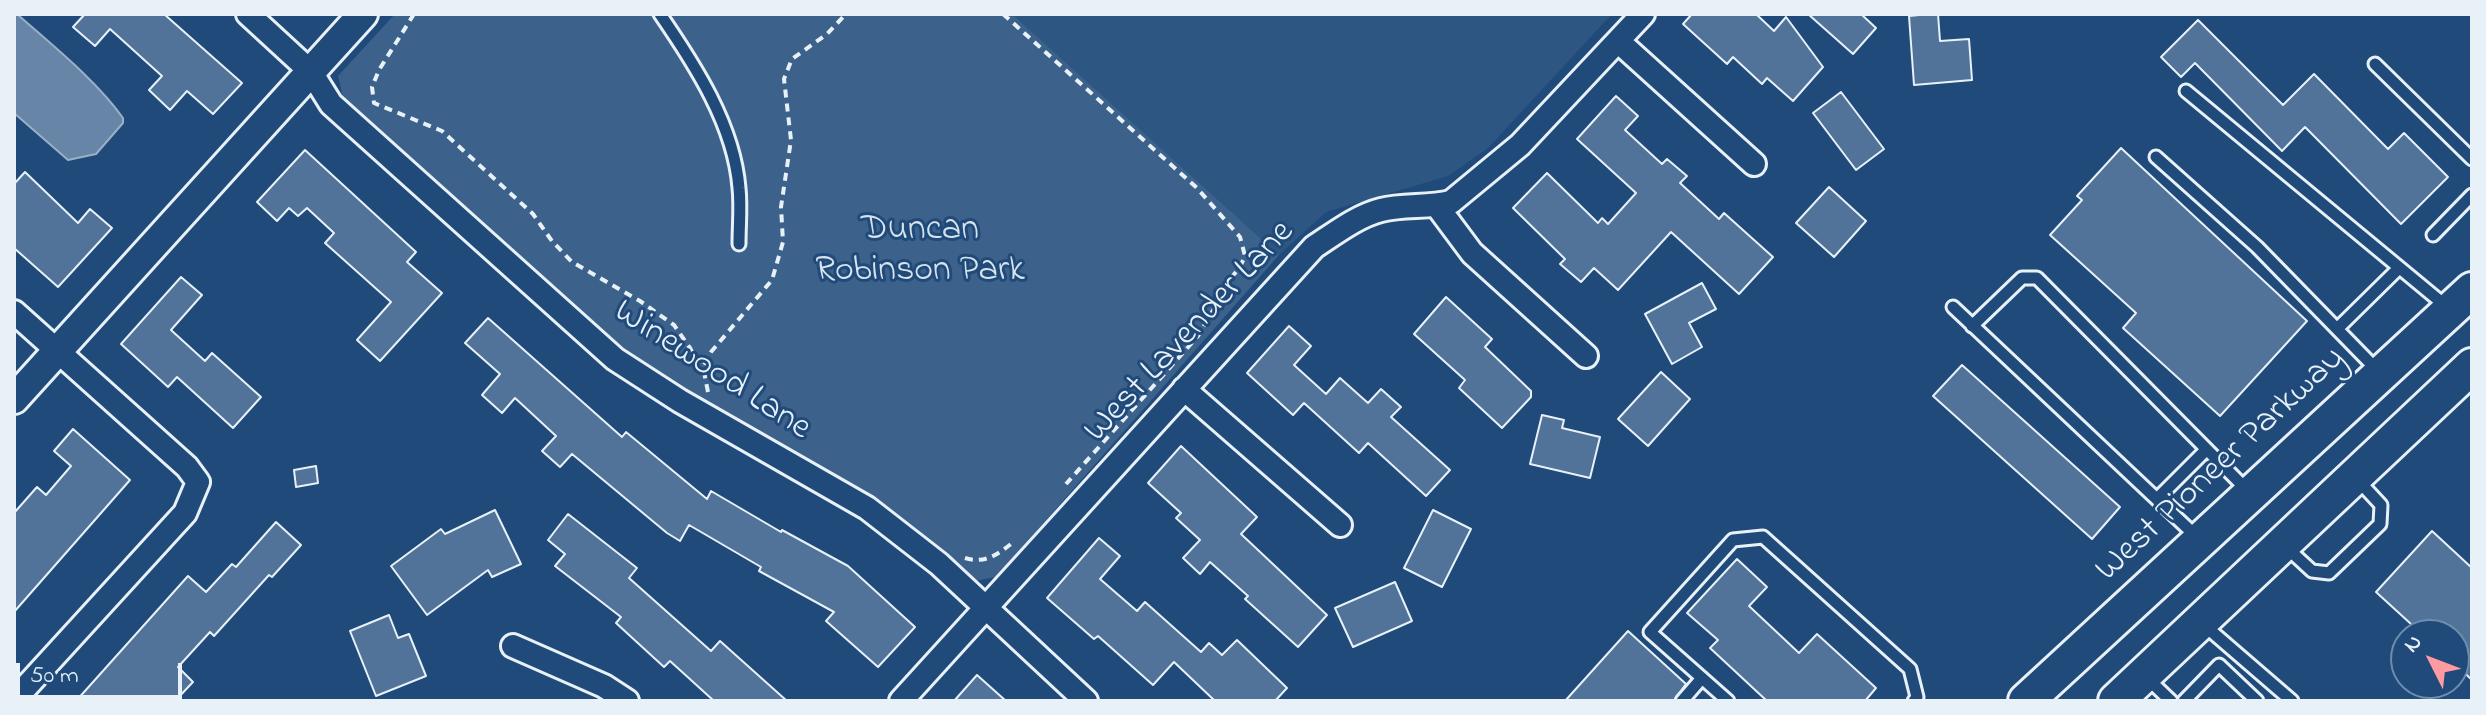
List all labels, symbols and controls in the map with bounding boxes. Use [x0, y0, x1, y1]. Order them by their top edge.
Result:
park label: Duncan Robinson Park [815, 210, 1025, 295]
street label: West Lavender Lane [1077, 213, 1305, 453]
street label: Winewood Lane [604, 292, 818, 452]
street label: West Pioneer Parkway [2088, 339, 2356, 593]
north arrow [2390, 619, 2470, 699]
text: N [2397, 628, 2431, 661]
scale bar [20, 647, 186, 697]
text: 50 m [30, 659, 79, 694]

